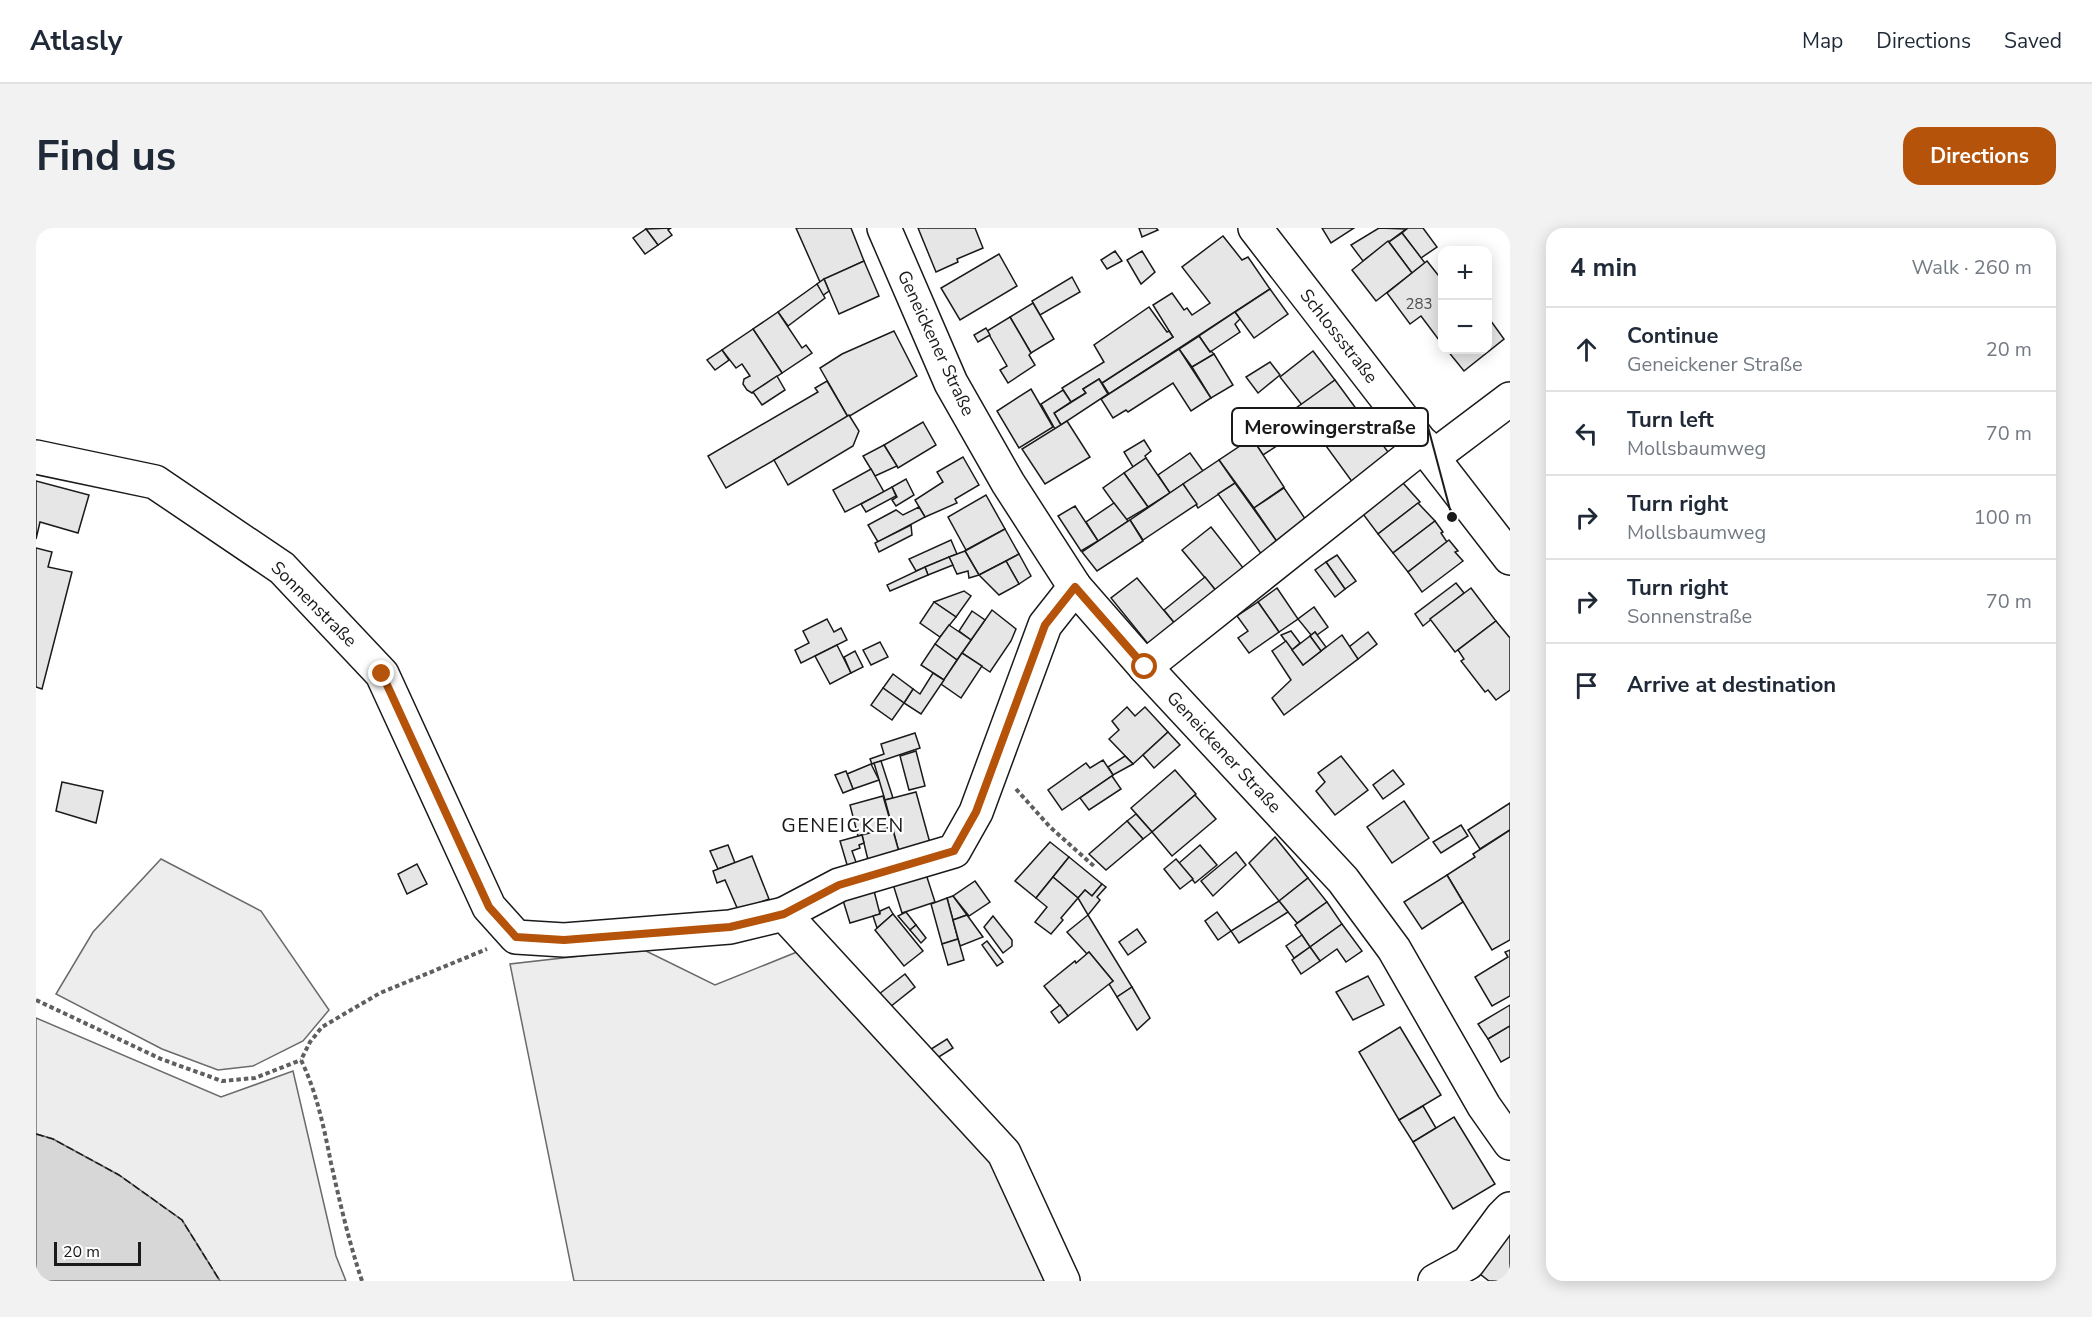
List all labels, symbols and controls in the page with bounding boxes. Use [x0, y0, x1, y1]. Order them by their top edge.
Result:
text: Atlasly [30, 22, 122, 60]
text: Map [1802, 27, 1843, 55]
text: Directions [1876, 27, 1971, 55]
text: Saved [2004, 27, 2062, 55]
button: Directions [1903, 127, 2056, 185]
text: Find us [36, 128, 176, 185]
map controls [1438, 246, 1492, 354]
button: + [1438, 246, 1492, 300]
text: 4 min [1570, 250, 1637, 285]
text: Walk · 260 m [1912, 254, 2032, 281]
street label: Geneickener Straße [892, 266, 980, 420]
street label: Schlossstraße [1295, 284, 1383, 388]
house number: 283 [1405, 294, 1433, 314]
button: − [1438, 300, 1492, 354]
text: Continue [1627, 321, 1718, 351]
icon: ahead [1570, 333, 1603, 366]
text: 20 m [1986, 336, 2032, 363]
text: Geneickener Straße [1627, 351, 1803, 378]
text: Turn left [1627, 405, 1714, 435]
callout: Merowingerstraße [1232, 408, 1428, 446]
text: Merowingerstraße [1244, 414, 1416, 441]
icon: left [1570, 417, 1603, 450]
text: 70 m [1986, 420, 2032, 447]
text: Mollsbaumweg [1627, 435, 1766, 462]
text: Turn right [1627, 489, 1728, 519]
icon: right [1570, 501, 1603, 534]
text: 100 m [1974, 504, 2032, 531]
text: Mollsbaumweg [1627, 519, 1766, 546]
street label: Sonnenstraße [266, 556, 362, 652]
text: Turn right [1627, 573, 1728, 603]
icon: right [1570, 585, 1603, 618]
text: 70 m [1986, 588, 2032, 615]
text: Sonnenstraße [1627, 603, 1752, 630]
route start [1131, 653, 1157, 679]
route end [368, 660, 394, 686]
icon: arrive [1570, 669, 1603, 702]
text: Arrive at destination [1627, 670, 1836, 700]
street label: Geneickener Straße [1161, 686, 1287, 818]
district label: GENEICKEN [781, 812, 905, 839]
scale bar [54, 1239, 141, 1266]
text: 20 m [63, 1241, 100, 1263]

